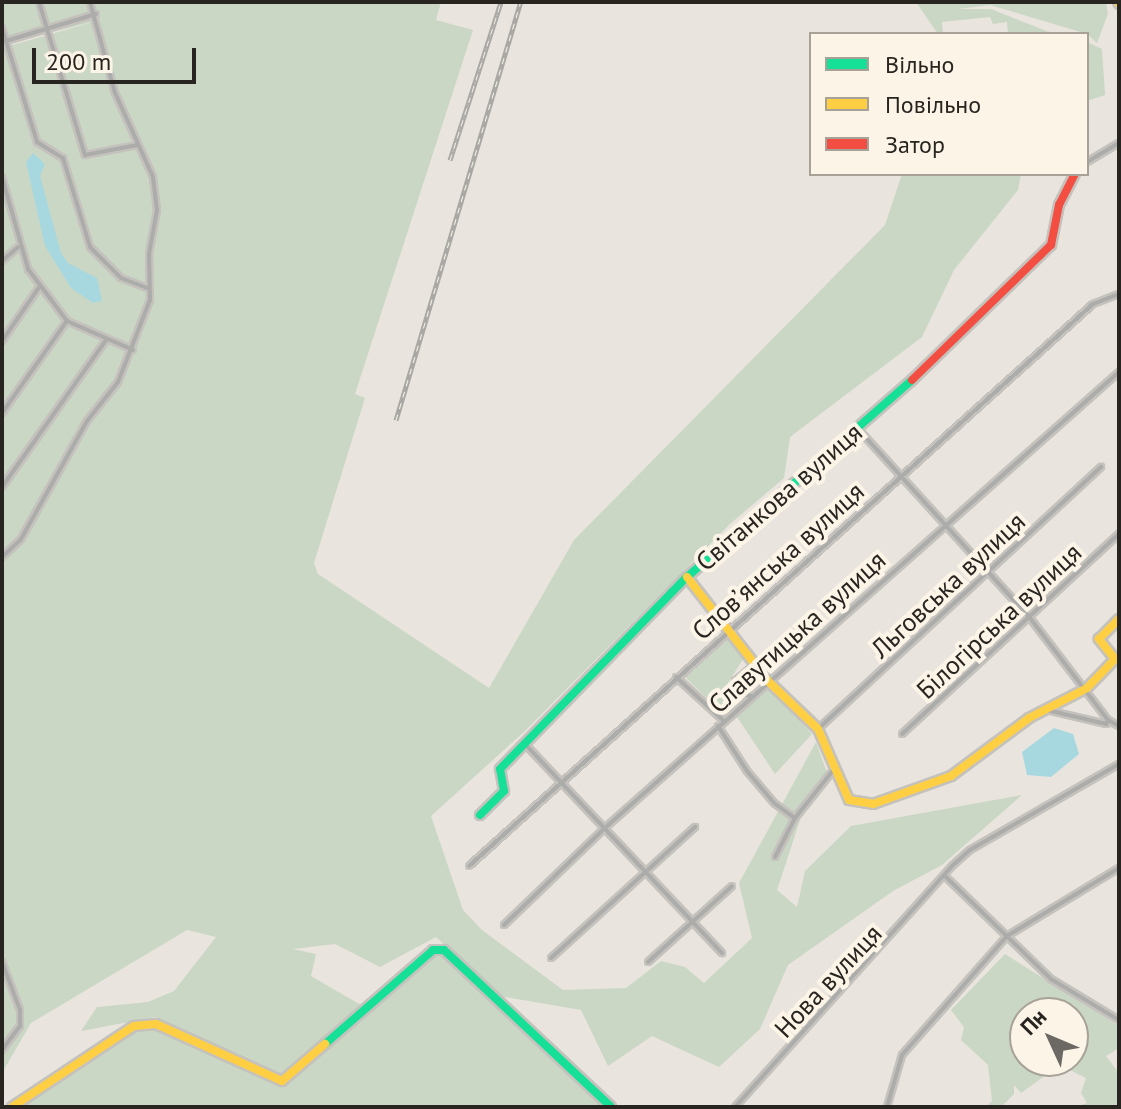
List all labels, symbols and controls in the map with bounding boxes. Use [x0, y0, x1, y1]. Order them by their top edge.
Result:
scale bar [36, 32, 200, 82]
legend [809, 32, 1089, 176]
text: 200 m [46, 46, 111, 77]
text: Вільно [885, 49, 954, 80]
text: Повільно [885, 89, 981, 120]
text: Затор [885, 129, 945, 160]
street label: Світанкова вулиця [690, 416, 868, 578]
street label: Словʼянська вулиця [686, 476, 870, 646]
street label: Льговська вулиця [865, 506, 1031, 664]
street label: Білогірська вулиця [910, 537, 1088, 705]
street label: Славутицька вулиця [702, 545, 892, 719]
street label: Нова вулиця [768, 918, 888, 1044]
north arrow [1009, 997, 1089, 1077]
text: Пн [1014, 1003, 1052, 1041]

